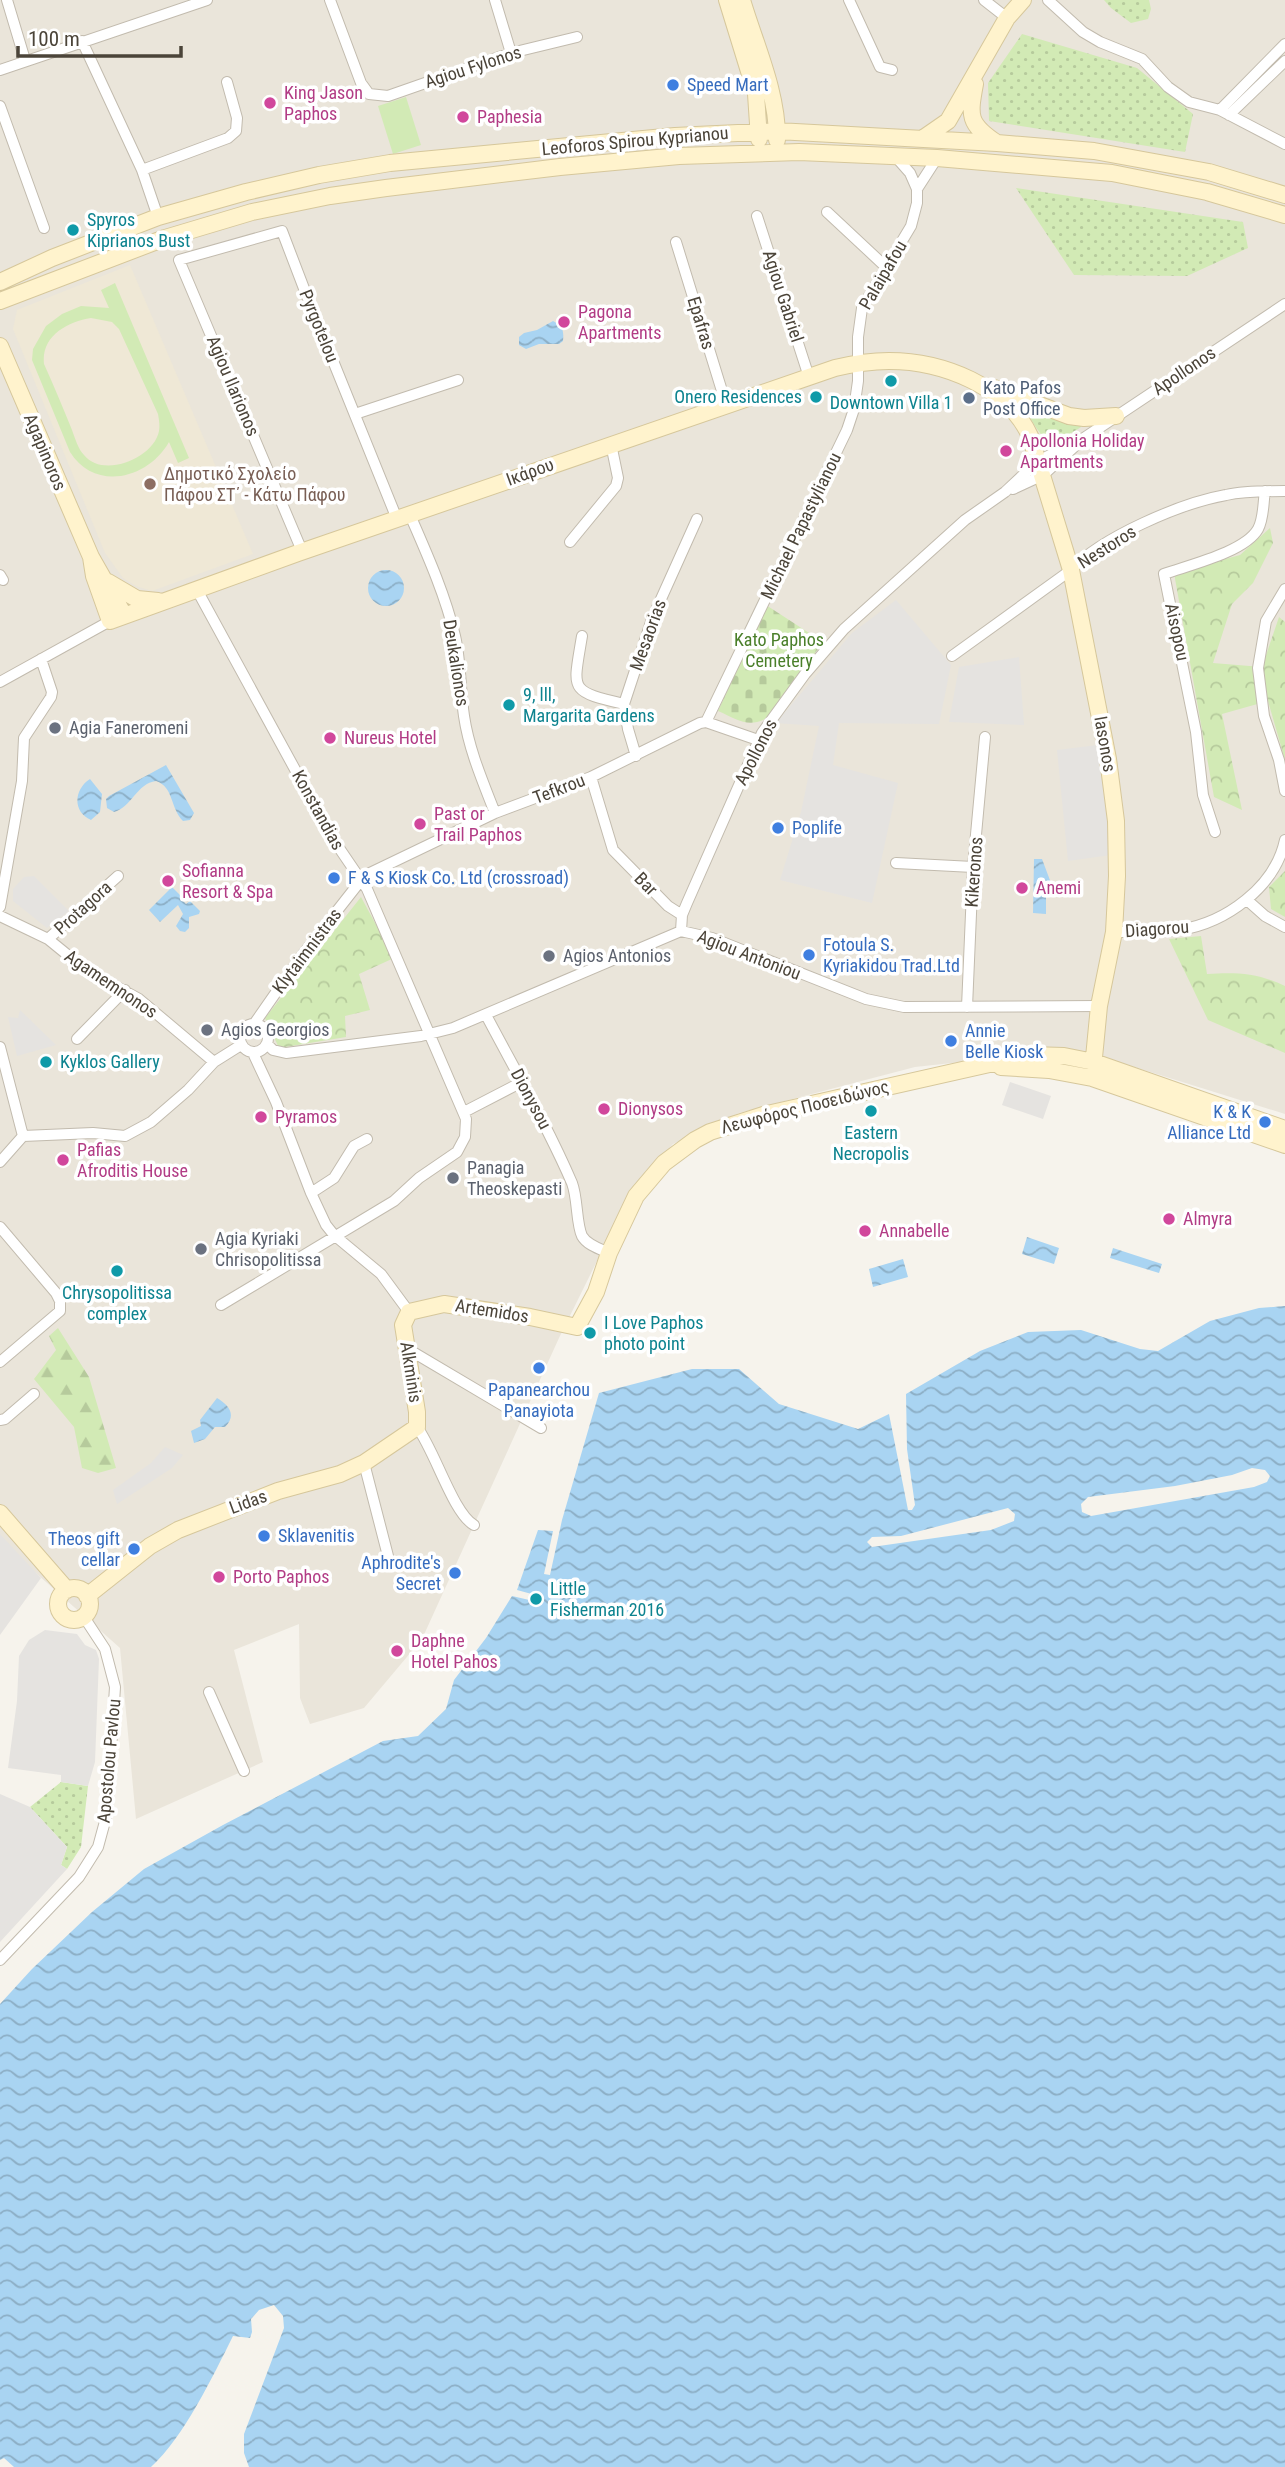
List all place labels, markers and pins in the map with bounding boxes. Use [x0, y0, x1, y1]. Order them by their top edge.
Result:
place label: Speed Mart [687, 74, 769, 95]
marker: Speed Mart [665, 77, 681, 93]
place label: King Jason Paphos [284, 82, 363, 124]
marker: King Jason Paphos [262, 95, 278, 111]
place label: Paphesia [477, 106, 542, 127]
marker: Paphesia [455, 109, 471, 125]
place label: Spyros Kiprianos Bust [87, 209, 190, 251]
marker: Spyros Kiprianos Bust [65, 222, 81, 238]
place label: Pagona Apartments [578, 301, 661, 343]
marker: Pagona Apartments [556, 314, 572, 330]
marker: Downtown Villa 1 [883, 373, 899, 389]
place label: Kato Pafos Post Office [983, 377, 1061, 419]
place label: Onero Residences [674, 386, 802, 407]
marker: Onero Residences [808, 389, 824, 405]
marker: Kato Pafos Post Office [961, 390, 977, 406]
place label: Downtown Villa 1 [830, 392, 952, 413]
place label: Apollonia Holiday Apartments [1020, 430, 1145, 472]
marker: Apollonia Holiday Apartments [998, 443, 1014, 459]
place label: Δημοτικό Σχολείο Πάφου ΣΤ΄ - Κάτω Πάφου [164, 463, 345, 505]
marker: Δημοτικό Σχολείο Πάφου ΣΤ΄ - Κάτω Πάφου [142, 476, 158, 492]
place label: 9, lll, Margarita Gardens [523, 684, 655, 726]
marker: 9, lll, Margarita Gardens [501, 697, 517, 713]
place label: Agia Faneromeni [69, 717, 188, 738]
marker: Agia Faneromeni [47, 720, 63, 736]
place label: Nureus Hotel [344, 727, 437, 748]
marker: Nureus Hotel [322, 730, 338, 746]
place label: Past or Trail Paphos [434, 803, 522, 845]
marker: Past or Trail Paphos [412, 816, 428, 832]
place label: Poplife [792, 817, 842, 838]
marker: Poplife [770, 820, 786, 836]
place label: Sofianna Resort & Spa [182, 860, 273, 902]
place label: F & S Kiosk Co. Ltd (crossroad) [348, 867, 569, 889]
marker: F & S Kiosk Co. Ltd (crossroad) [326, 870, 342, 886]
marker: Sofianna Resort & Spa [160, 873, 176, 889]
place label: Anemi [1036, 877, 1081, 898]
marker: Anemi [1014, 880, 1030, 896]
place label: Fotoula S. Kyriakidou Trad.Ltd [823, 934, 960, 976]
place label: Agios Antonios [563, 945, 671, 966]
marker: Fotoula S. Kyriakidou Trad.Ltd [801, 947, 817, 963]
marker: Agios Antonios [541, 948, 557, 964]
place label: Agios Georgios [221, 1019, 329, 1040]
place label: Annie Belle Kiosk [965, 1020, 1043, 1062]
marker: Agios Georgios [199, 1022, 215, 1038]
marker: Annie Belle Kiosk [943, 1033, 959, 1049]
place label: Kyklos Gallery [60, 1051, 160, 1072]
marker: Kyklos Gallery [38, 1054, 54, 1070]
place label: Dionysos [618, 1098, 683, 1119]
marker: Dionysos [596, 1101, 612, 1117]
place label: K & K Alliance Ltd [1167, 1101, 1251, 1143]
marker: Eastern Necropolis [863, 1103, 879, 1119]
place label: Pyramos [275, 1106, 337, 1127]
marker: Pyramos [253, 1109, 269, 1125]
marker: K & K Alliance Ltd [1257, 1114, 1273, 1130]
place label: Eastern Necropolis [833, 1122, 909, 1164]
place label: Pafias Afroditis House [77, 1139, 188, 1181]
marker: Pafias Afroditis House [55, 1152, 71, 1168]
place label: Panagia Theoskepasti [467, 1157, 562, 1199]
marker: Panagia Theoskepasti [445, 1170, 461, 1186]
place label: Almyra [1183, 1208, 1232, 1229]
marker: Almyra [1161, 1211, 1177, 1227]
place label: Annabelle [879, 1220, 949, 1241]
marker: Annabelle [857, 1223, 873, 1239]
place label: Agia Kyriaki Chrisopolitissa [215, 1228, 321, 1270]
marker: Agia Kyriaki Chrisopolitissa [193, 1241, 209, 1257]
marker: Chrysopolitissa complex [109, 1263, 125, 1279]
place label: Chrysopolitissa complex [62, 1282, 172, 1324]
place label: I Love Paphos photo point [604, 1312, 704, 1354]
marker: I Love Paphos photo point [582, 1325, 598, 1341]
marker: Papanearchou Panayiota [531, 1360, 547, 1376]
place label: Papanearchou Panayiota [488, 1379, 590, 1421]
place label: Sklavenitis [278, 1525, 355, 1546]
place label: Theos gift cellar [48, 1528, 121, 1570]
marker: Sklavenitis [256, 1528, 272, 1544]
marker: Theos gift cellar [126, 1541, 142, 1557]
place label: Aphrodite's Secret [361, 1552, 441, 1594]
marker: Aphrodite's Secret [447, 1565, 463, 1581]
place label: Porto Paphos [233, 1566, 329, 1587]
marker: Porto Paphos [211, 1569, 227, 1585]
place label: Little Fisherman 2016 [550, 1578, 664, 1620]
marker: Little Fisherman 2016 [528, 1591, 544, 1607]
place label: Daphne Hotel Pahos [411, 1630, 498, 1672]
marker: Daphne Hotel Pahos [389, 1643, 405, 1659]

